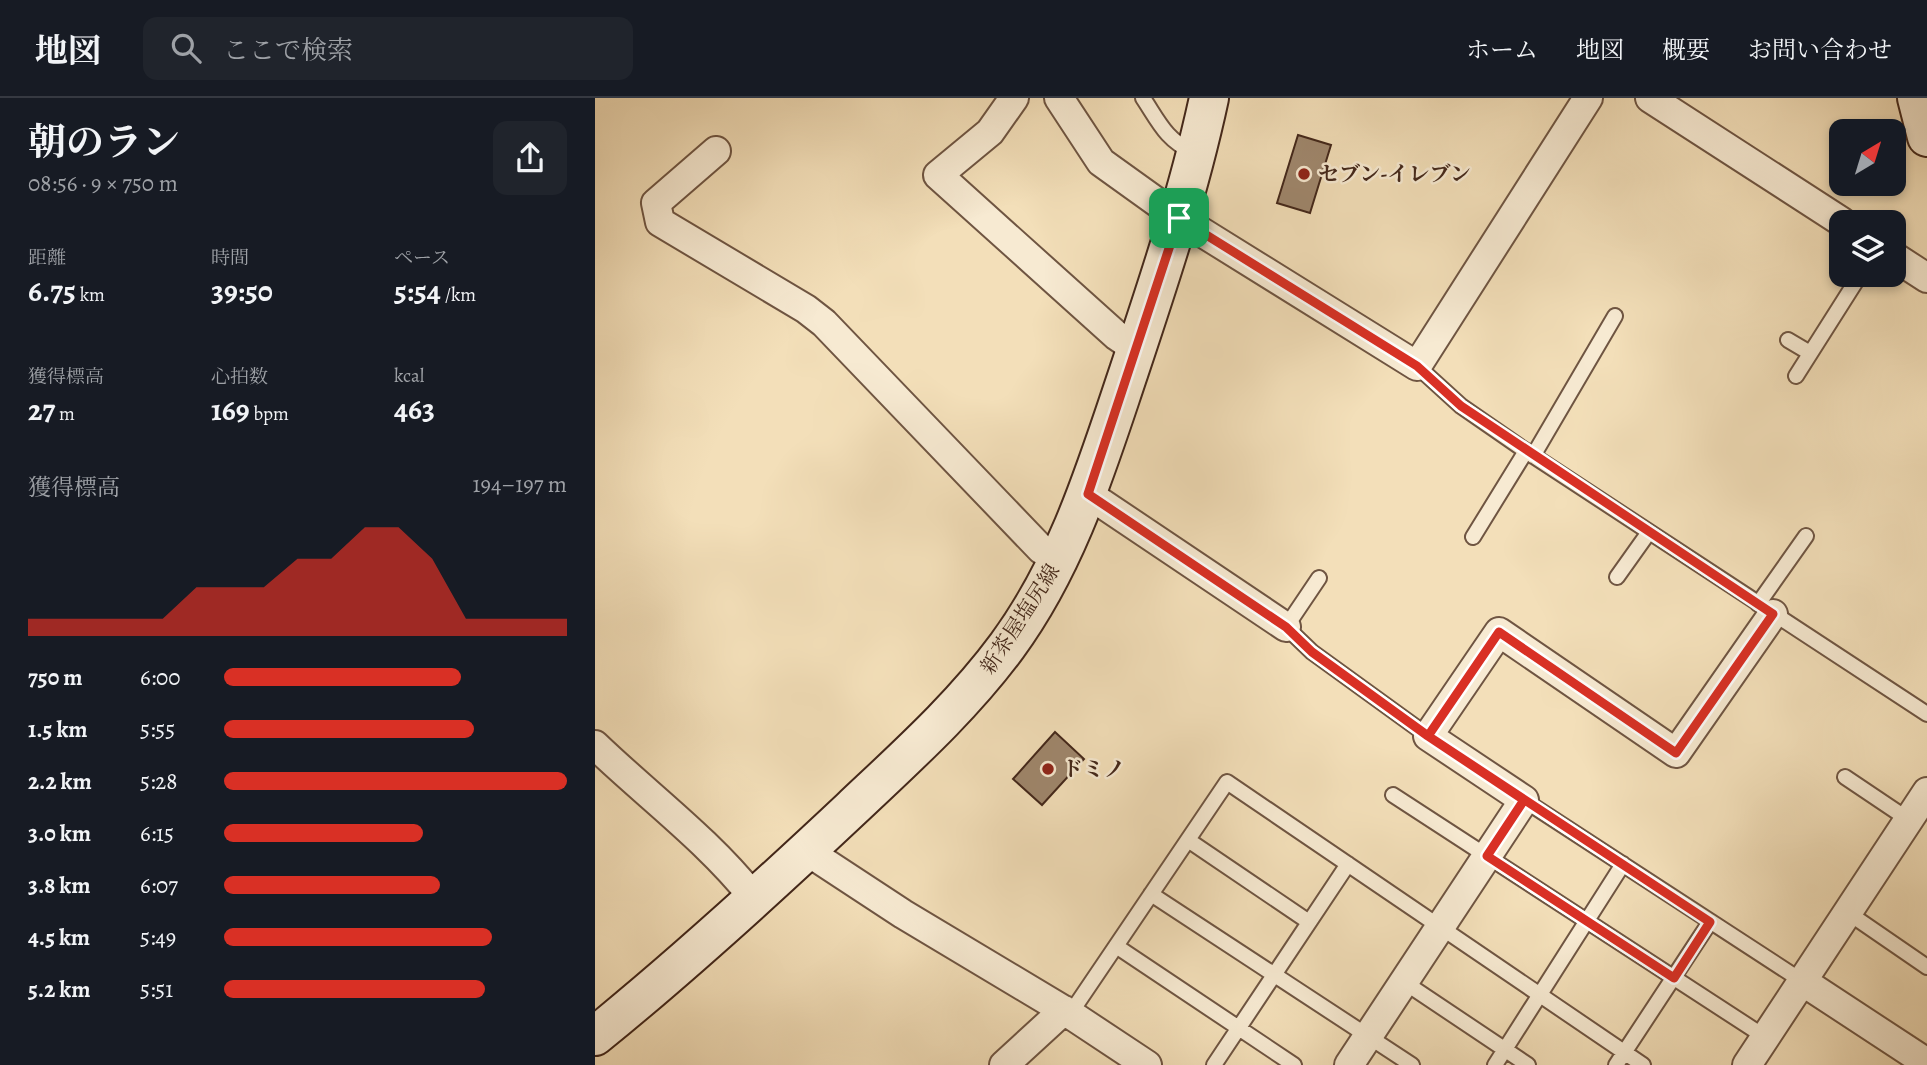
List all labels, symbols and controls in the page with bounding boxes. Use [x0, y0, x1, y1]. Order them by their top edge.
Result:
search box [143, 17, 633, 80]
text: 地図 [35, 28, 101, 73]
icon: search [167, 29, 205, 67]
text: ここで検索 [223, 33, 353, 68]
text: ホーム [1466, 34, 1538, 66]
text: 地図 [1576, 34, 1624, 66]
text: 概要 [1662, 34, 1710, 66]
text: お問い合わせ [1748, 34, 1892, 66]
text: 朝のラン [28, 116, 180, 168]
north arrow [1829, 119, 1906, 196]
map controls [1829, 119, 1906, 287]
button: share [493, 121, 567, 195]
place label: セブン-イレブン [1318, 160, 1471, 188]
marker: セブン-イレブン [1296, 166, 1312, 182]
text: 08:56 · 9 × 750 m [28, 168, 178, 199]
pin [1149, 188, 1209, 248]
icon: arrive [1160, 199, 1198, 237]
button: layers [1829, 210, 1906, 287]
text: 距離 [28, 245, 66, 271]
text: 時間 [211, 245, 249, 271]
text: ペース [394, 245, 450, 271]
text: 6.75 [28, 271, 76, 311]
text: 39:50 [211, 271, 273, 311]
text: 5:54 [394, 271, 441, 311]
text: km [76, 282, 105, 308]
text: /km [441, 282, 476, 308]
text: kcal [394, 363, 424, 389]
text: 獲得標高 [28, 364, 104, 390]
text: 心拍数 [211, 364, 268, 390]
text: 463 [394, 389, 435, 429]
text: 27 [28, 390, 55, 430]
text: 169 [211, 390, 250, 430]
text: m [55, 401, 75, 427]
text: bpm [250, 401, 289, 427]
text: 194–197 m [473, 469, 567, 500]
text: 獲得標高 [28, 472, 120, 503]
street label: 新茶屋塩尻線 [974, 559, 1066, 679]
text: 750 m [28, 662, 83, 693]
text: 6:00 [140, 662, 181, 693]
text: 1.5 km [28, 714, 88, 745]
text: 5:55 [140, 714, 175, 745]
place label: ドミノ [1062, 755, 1125, 783]
marker: ドミノ [1040, 761, 1056, 777]
text: 2.2 km [28, 766, 92, 797]
text: 5:28 [140, 766, 177, 797]
text: 3.0 km [28, 818, 91, 849]
text: 6:15 [140, 818, 174, 849]
text: 3.8 km [28, 870, 90, 901]
text: 6:07 [140, 870, 178, 901]
text: 4.5 km [28, 922, 90, 953]
text: 5:49 [140, 922, 176, 953]
text: 5.2 km [28, 974, 90, 1005]
text: 5:51 [140, 974, 173, 1005]

